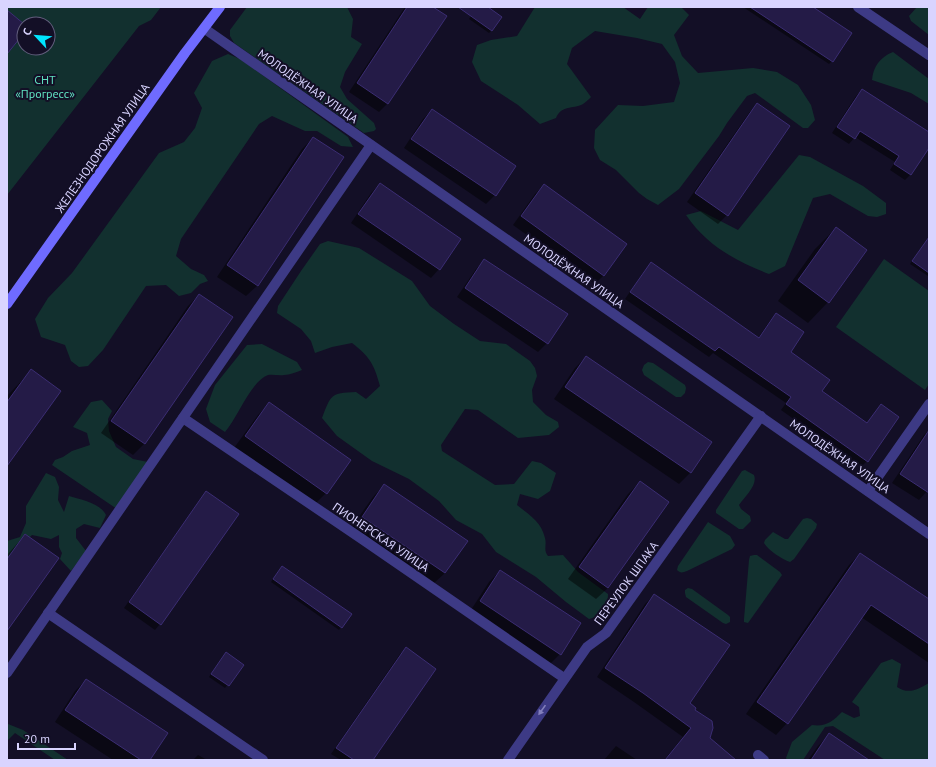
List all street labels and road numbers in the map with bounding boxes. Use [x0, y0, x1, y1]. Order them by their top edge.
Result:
street label: МОЛОДЁЖНАЯ УЛИЦА [255, 46, 361, 126]
street label: ЖЕЛЕЗНОДОРОЖНАЯ УЛИЦА [51, 80, 152, 216]
street label: МОЛОДЁЖНАЯ УЛИЦА [521, 231, 627, 311]
street label: МОЛОДЁЖНАЯ УЛИЦА [787, 416, 893, 496]
street label: ПИОНЕРСКАЯ УЛИЦА [330, 499, 432, 575]
street label: ПЕРЕУЛОК ШПАКА [591, 538, 661, 628]

